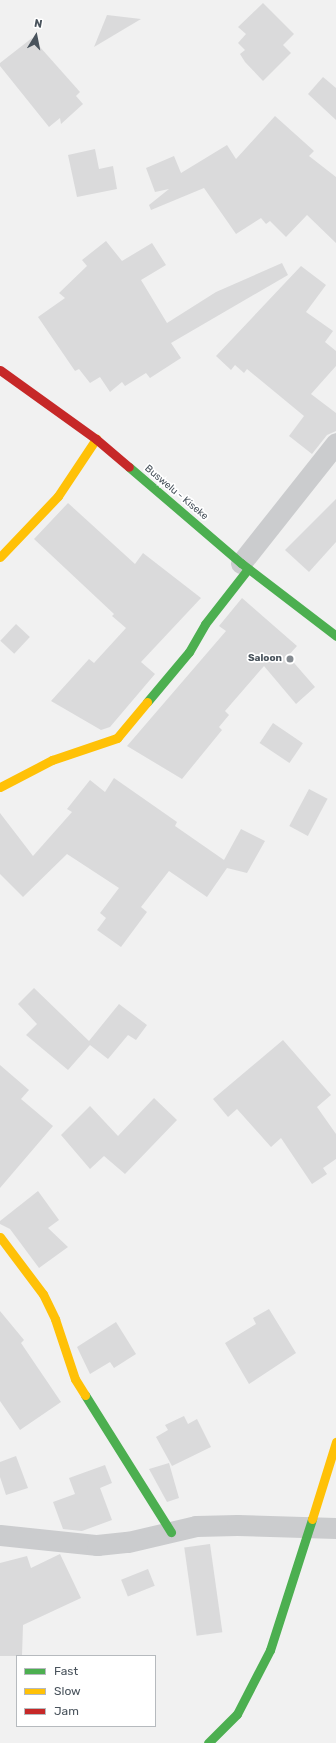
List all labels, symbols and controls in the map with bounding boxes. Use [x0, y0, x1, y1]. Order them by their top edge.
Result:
north arrow [16, 16, 56, 56]
text: N [33, 17, 43, 31]
street label: Buswelu - Kiseke [142, 463, 210, 523]
place label: Saloon [248, 653, 282, 665]
marker: Saloon [285, 654, 295, 664]
legend [16, 1655, 156, 1727]
text: Fast [54, 1664, 78, 1678]
text: Slow [54, 1684, 81, 1698]
text: Jam [54, 1704, 79, 1718]

